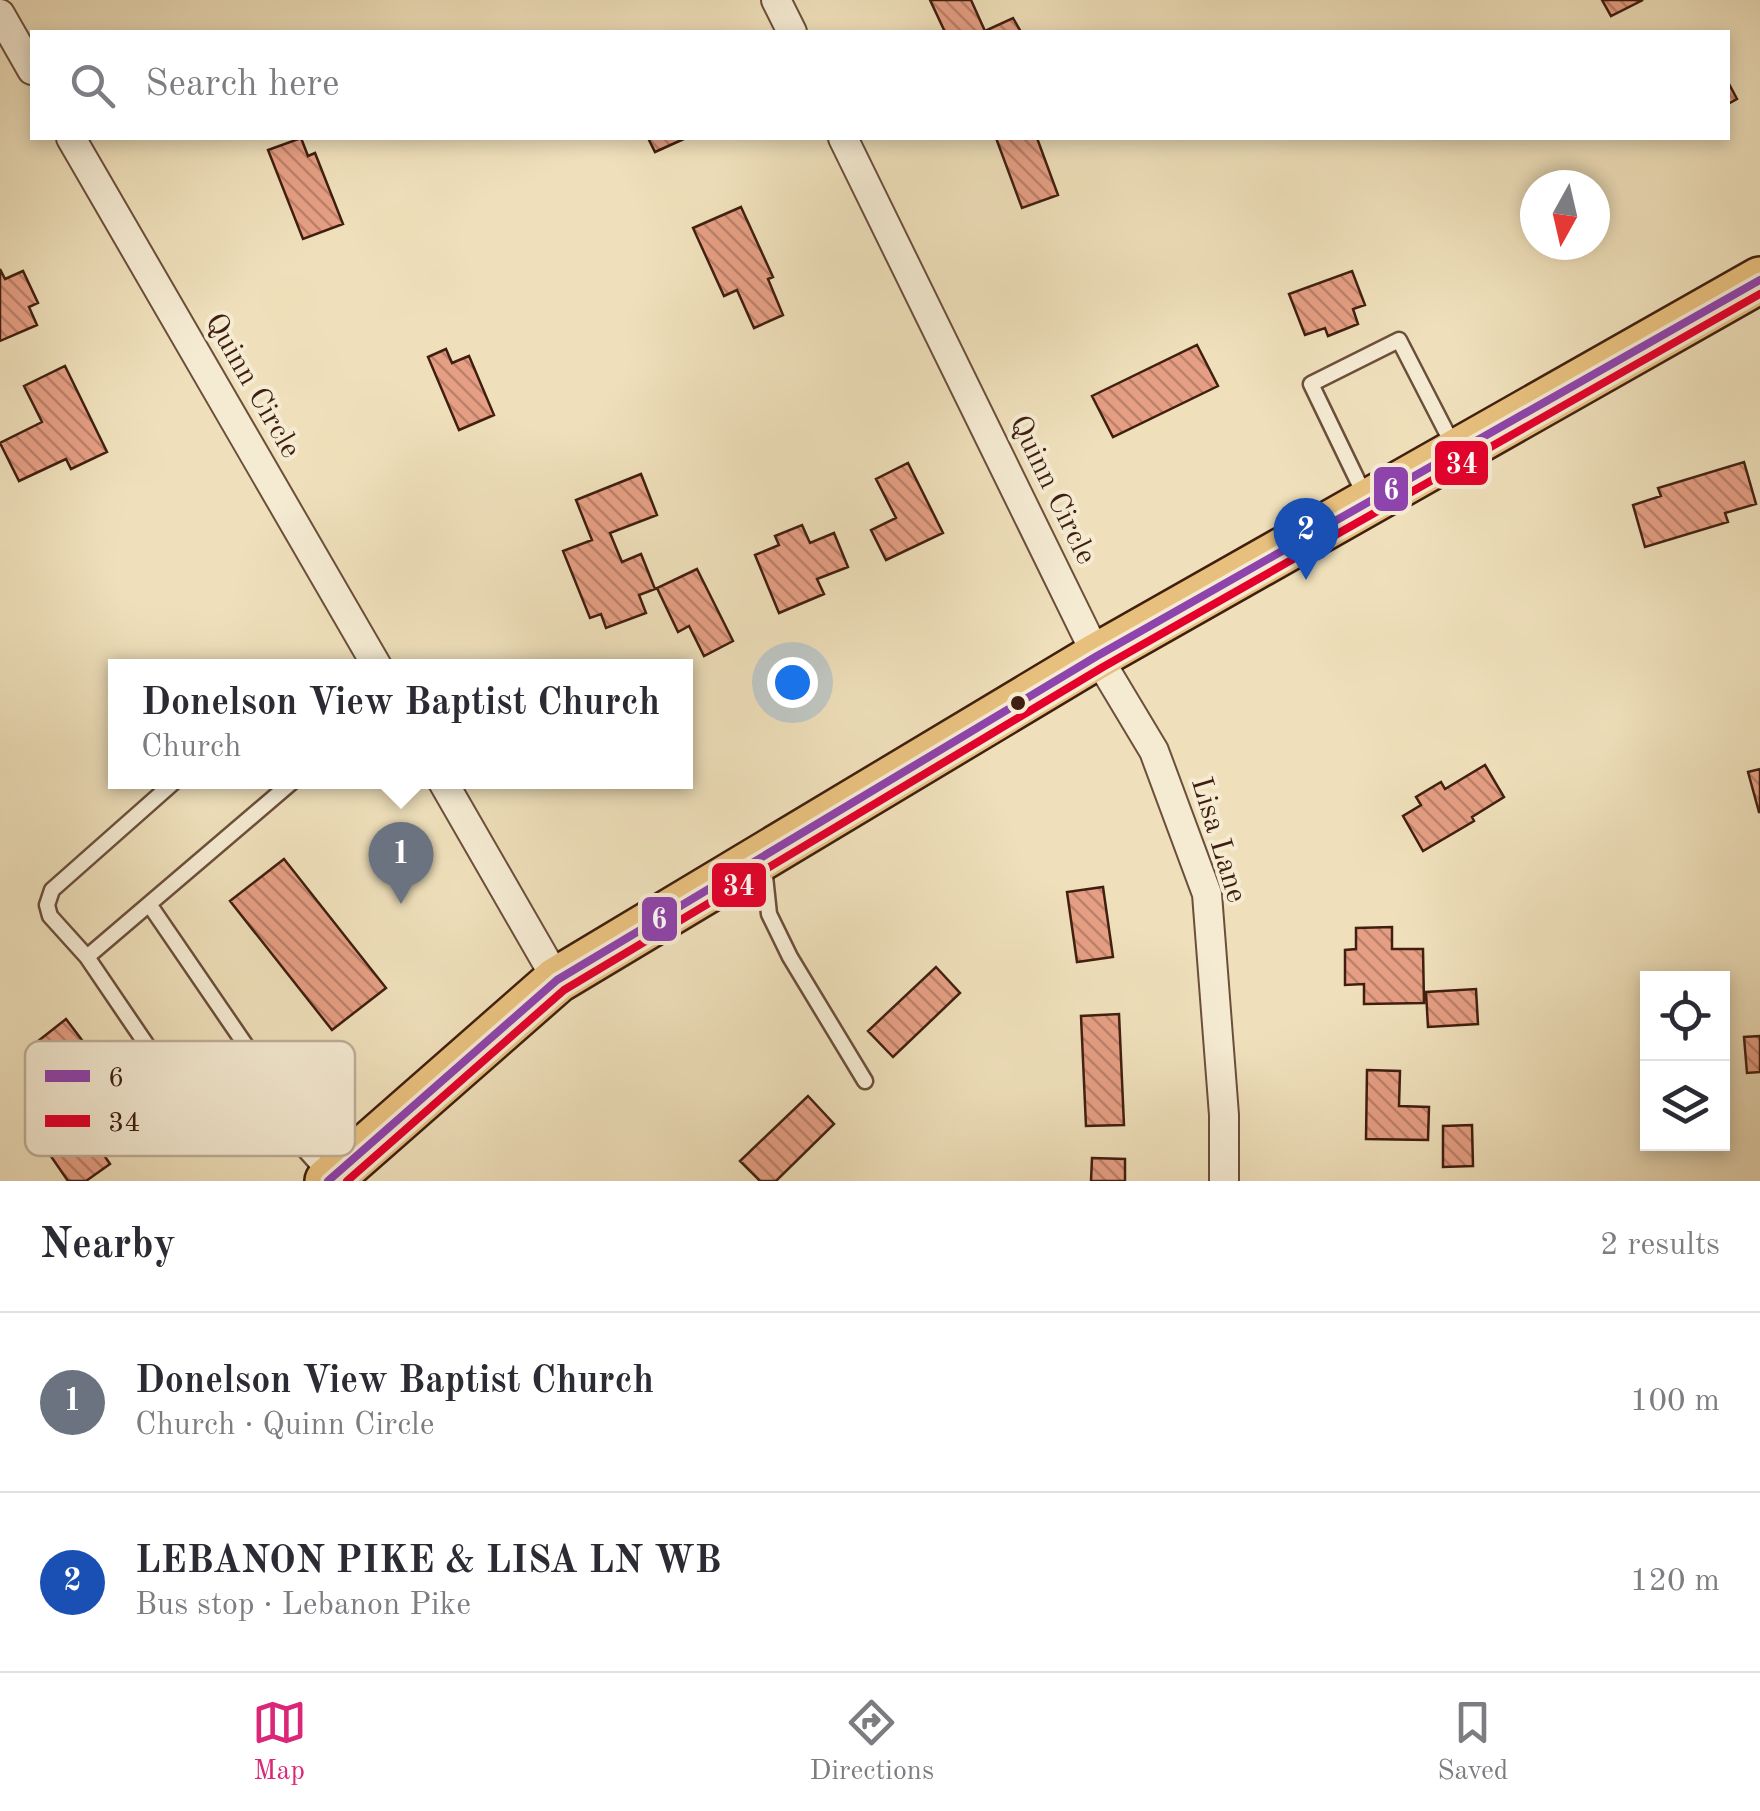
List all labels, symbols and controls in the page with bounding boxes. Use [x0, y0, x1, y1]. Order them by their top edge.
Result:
search box [30, 30, 1730, 140]
icon: search [65, 58, 120, 113]
text: Search here [145, 66, 340, 104]
north arrow [1520, 170, 1610, 260]
street label: Quinn Circle [199, 309, 305, 463]
street label: Quinn Circle [1003, 411, 1101, 569]
line badge: 34 [1433, 439, 1490, 487]
text: 34 [1446, 452, 1478, 480]
line badge: 6 [1372, 465, 1410, 513]
text: 6 [1383, 478, 1399, 506]
pin: 2 [1274, 498, 1338, 580]
your location [767, 657, 818, 708]
popup [108, 659, 693, 789]
text: Donelson View Baptist Church [141, 685, 660, 723]
unlabelled marker [1008, 693, 1028, 713]
text: Church [141, 732, 241, 764]
street label: Lisa Lane [1185, 774, 1251, 906]
pin: 1 [368, 822, 434, 904]
line badge: 34 [710, 861, 768, 909]
text: 34 [723, 874, 755, 902]
line badge: 6 [640, 895, 679, 943]
text: 6 [651, 907, 667, 935]
map controls [1640, 971, 1730, 1151]
button: locate [1640, 971, 1730, 1061]
legend [25, 1041, 355, 1156]
button: layers [1640, 1061, 1730, 1151]
text: 6 [108, 1065, 124, 1093]
text: 34 [108, 1110, 140, 1138]
text: Nearby [40, 1225, 176, 1267]
text: 2 results [1600, 1230, 1720, 1262]
text: Donelson View Baptist Church [135, 1363, 654, 1401]
text: 1 [63, 1386, 82, 1418]
text: 100 m [1630, 1386, 1720, 1418]
text: Church · Quinn Circle [135, 1410, 434, 1442]
text: LEBANON PIKE & LISA LN WB [135, 1543, 722, 1581]
text: 2 [63, 1566, 82, 1598]
text: 120 m [1630, 1566, 1720, 1598]
text: Bus stop · Lebanon Pike [135, 1590, 471, 1622]
tab: Map [252, 1695, 307, 1790]
tab: Directions [810, 1695, 934, 1790]
tab: Saved [1437, 1695, 1508, 1790]

